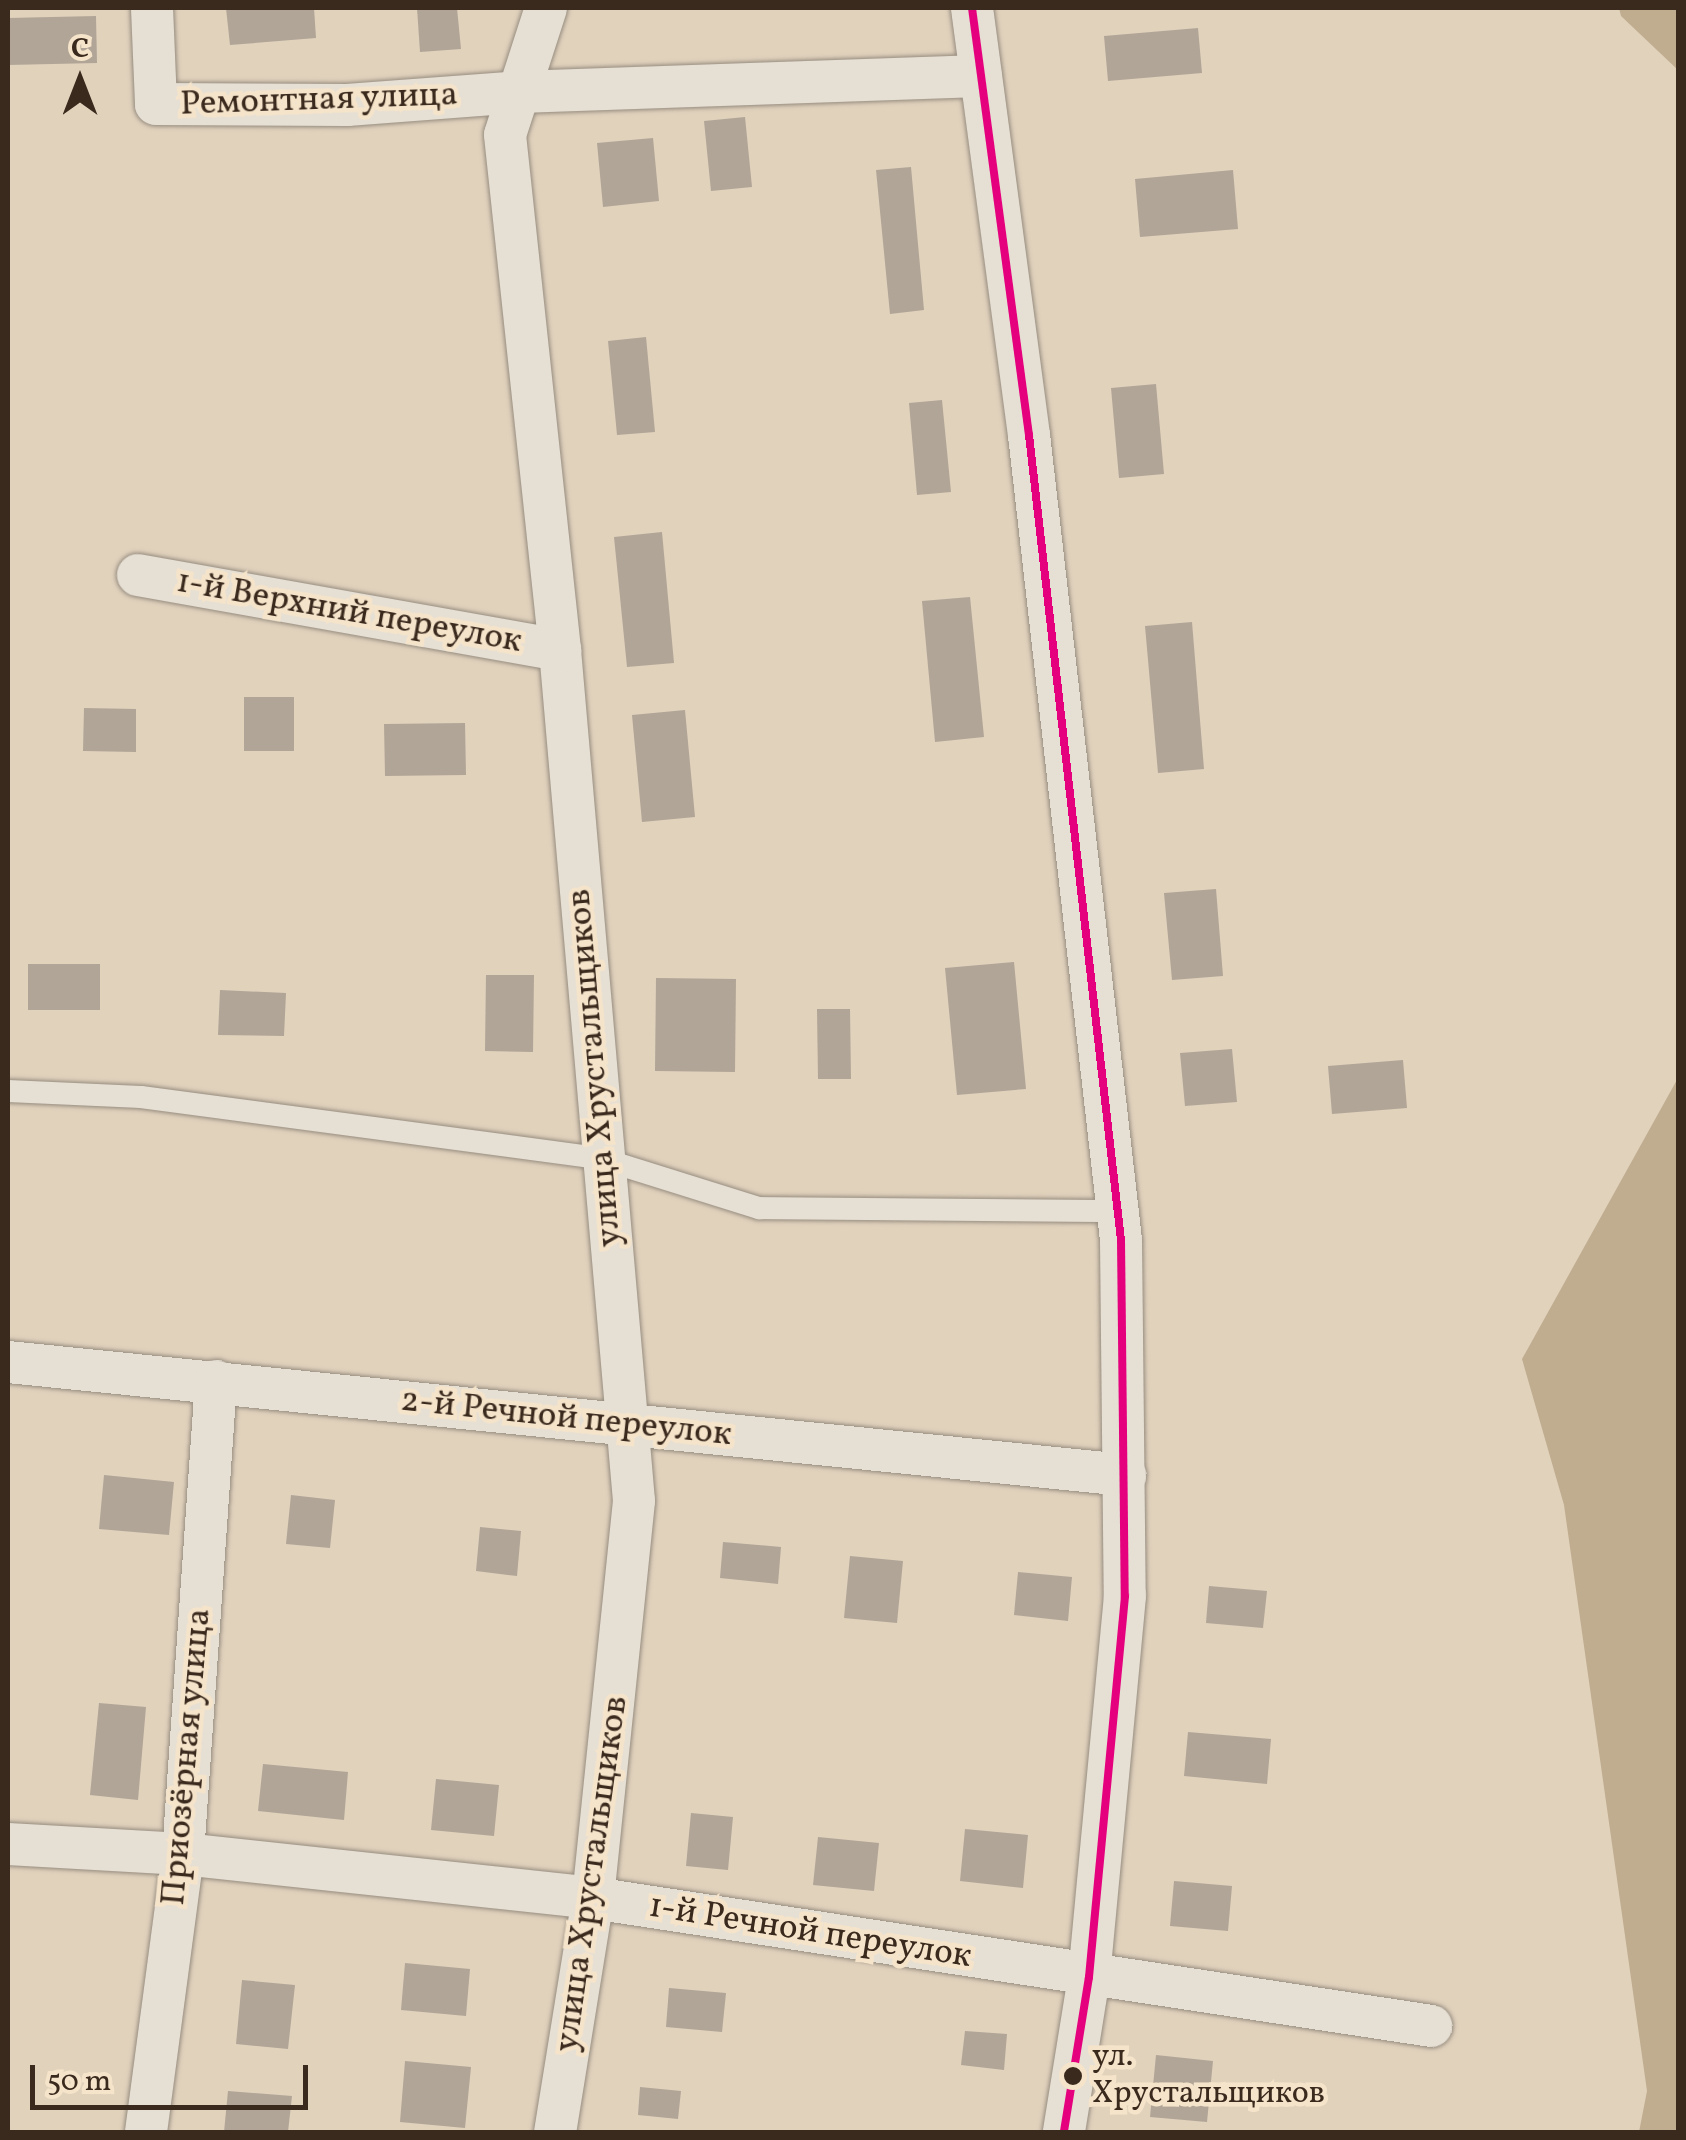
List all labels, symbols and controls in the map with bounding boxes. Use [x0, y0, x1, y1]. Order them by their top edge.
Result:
north arrow [30, 30, 130, 130]
text: С [71, 30, 89, 69]
street label: Ремонтная улица [179, 74, 459, 126]
street label: 1-й Верхний переулок [173, 561, 525, 663]
street label: улица Хрустальщиков [558, 887, 632, 1249]
street label: 2-й Речной переулок [398, 1380, 734, 1456]
street label: Приозёрная улица [153, 1606, 221, 1908]
street label: улица Хрустальщиков [546, 1693, 638, 2055]
street label: 1-й Речной переулок [646, 1886, 974, 1978]
place label: ул. Хрустальщиков [1092, 2039, 1325, 2114]
scale bar [35, 2045, 312, 2107]
text: 50 m [47, 2061, 111, 2103]
marker: ул. Хрустальщиков [1063, 2066, 1083, 2086]

